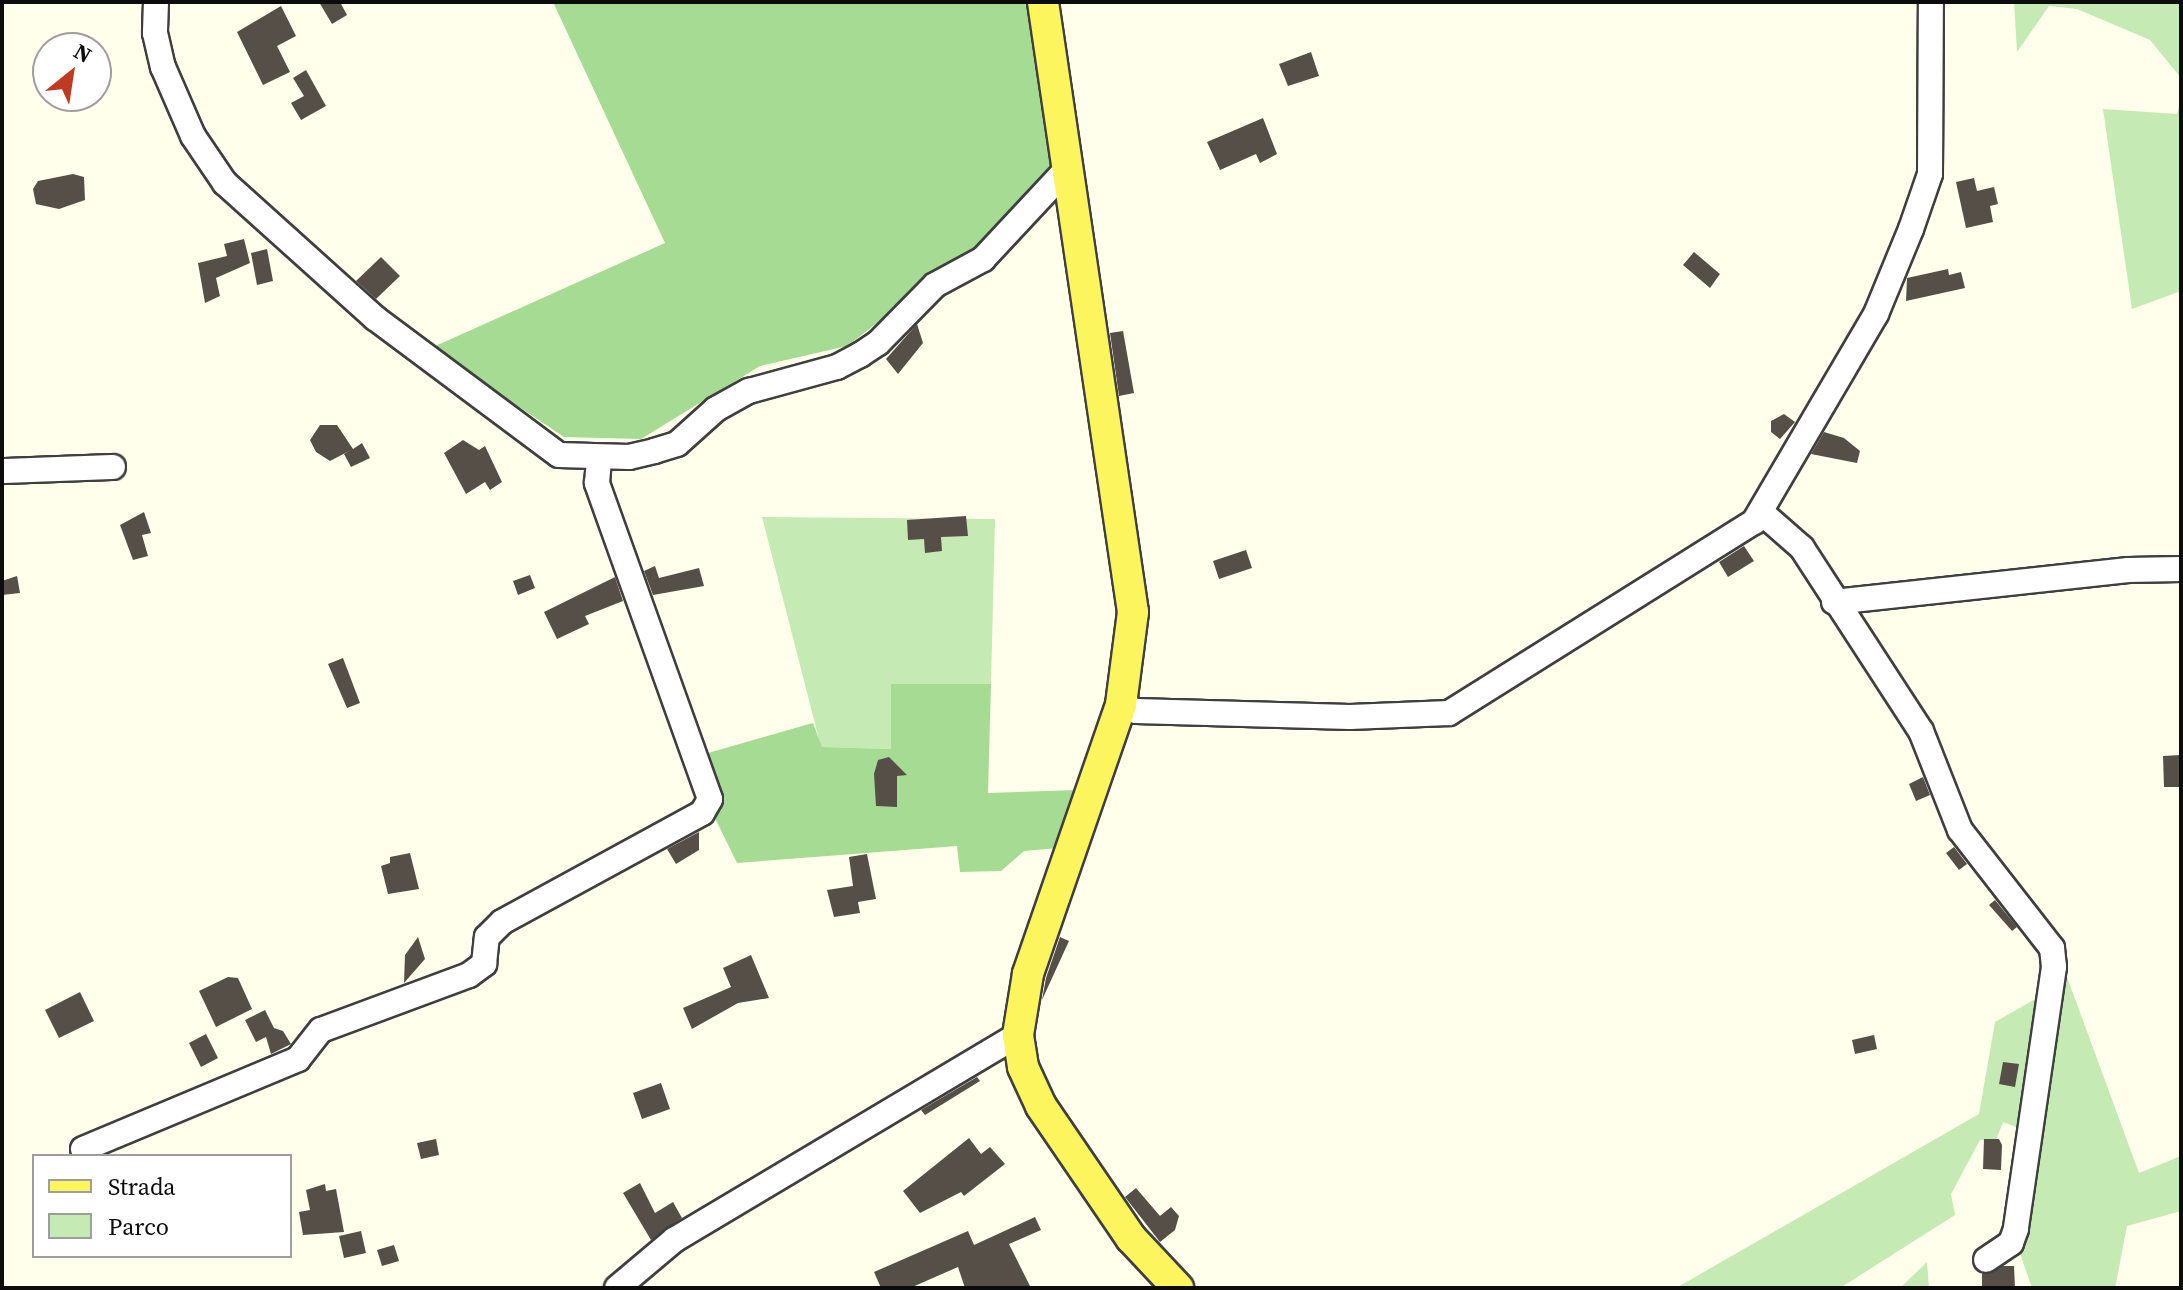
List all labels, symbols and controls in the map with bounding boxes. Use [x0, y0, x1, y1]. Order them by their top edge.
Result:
north arrow [32, 32, 112, 112]
text: N [69, 36, 97, 70]
legend [32, 1154, 292, 1258]
text: Strada [108, 1170, 176, 1203]
text: Parco [108, 1210, 169, 1243]

